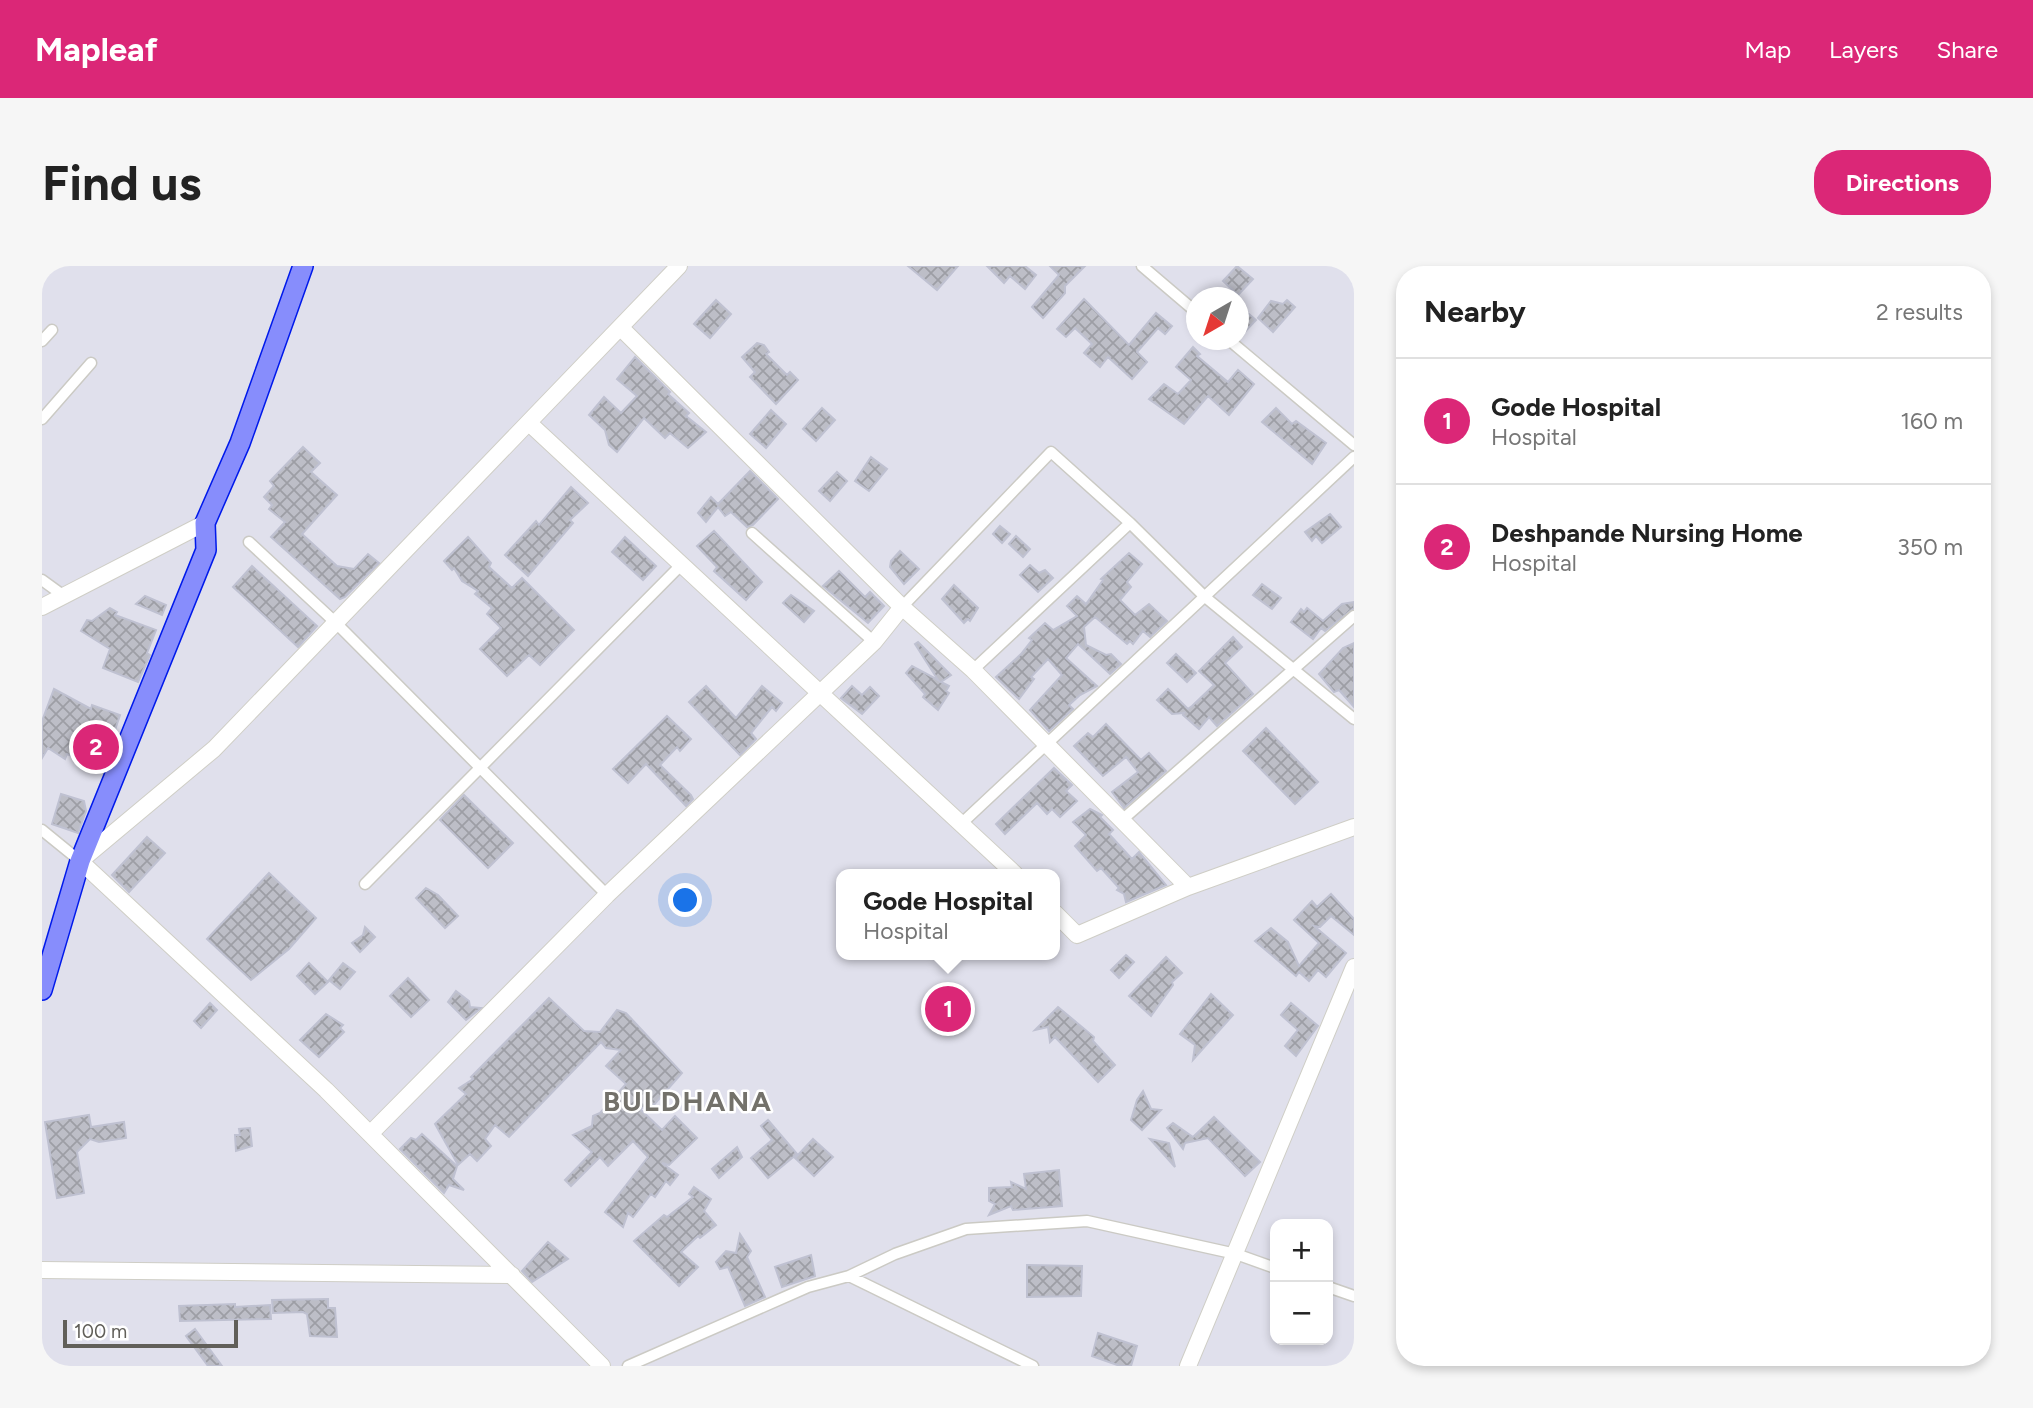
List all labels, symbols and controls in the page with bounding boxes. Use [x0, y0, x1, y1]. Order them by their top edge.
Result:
text: Mapleaf [35, 30, 158, 69]
text: Map [1744, 35, 1791, 64]
text: Layers [1829, 35, 1898, 64]
text: Share [1936, 35, 1998, 64]
button: Directions [1814, 150, 1991, 215]
text: Find us [42, 153, 201, 212]
north arrow [1186, 287, 1249, 350]
text: Nearby [1424, 293, 1526, 330]
text: 2 results [1876, 298, 1963, 326]
text: Gode Hospital [1491, 391, 1661, 423]
text: 1 [1442, 407, 1452, 435]
text: 160 m [1900, 407, 1963, 435]
text: Hospital [1491, 423, 1577, 451]
text: Deshpande Nursing Home [1491, 517, 1803, 549]
text: 2 [1440, 533, 1454, 561]
text: 350 m [1897, 533, 1963, 561]
text: Hospital [1491, 549, 1577, 577]
pin: 2 [73, 721, 119, 773]
popup [836, 869, 1060, 960]
your location [668, 883, 702, 917]
text: Gode Hospital [863, 885, 1033, 917]
text: Hospital [863, 917, 949, 945]
pin: 1 [925, 983, 971, 1035]
district label: BULDHANA [603, 1084, 773, 1118]
map controls [1270, 1219, 1333, 1345]
button: + [1270, 1219, 1333, 1282]
button: − [1270, 1282, 1333, 1345]
scale bar [63, 1317, 238, 1349]
text: 100 m [74, 1320, 127, 1343]

